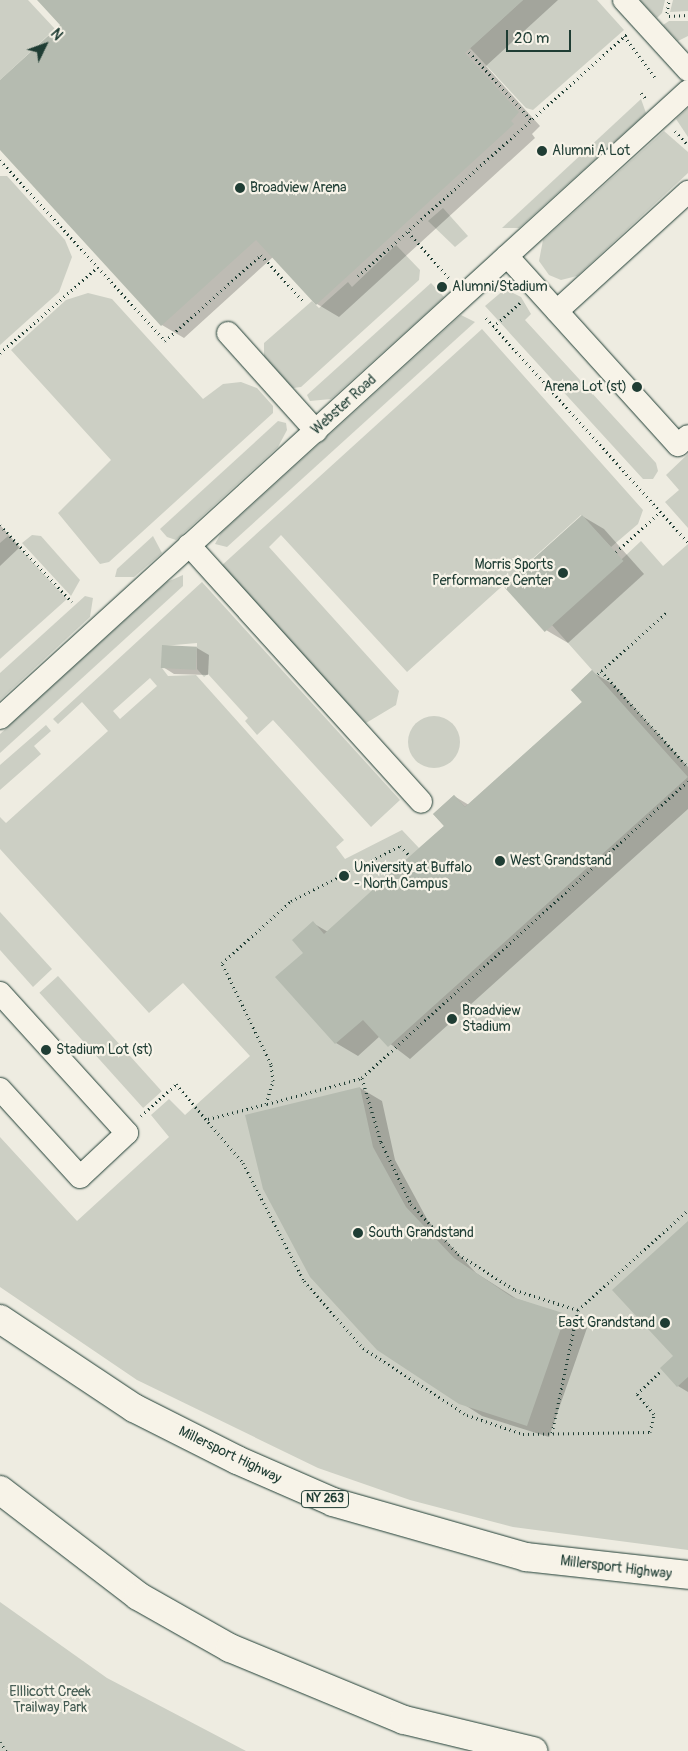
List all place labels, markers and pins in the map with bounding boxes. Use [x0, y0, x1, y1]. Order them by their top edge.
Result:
place label: Alumni A Lot [552, 143, 630, 159]
marker: Alumni A Lot [536, 145, 548, 157]
place label: Broadview Arena [250, 180, 347, 196]
marker: Broadview Arena [234, 182, 246, 194]
place label: Alumni/Stadium [452, 279, 548, 295]
marker: Alumni/Stadium [436, 281, 448, 293]
place label: Arena Lot (st) [544, 379, 627, 395]
marker: Arena Lot (st) [631, 381, 643, 393]
place label: Morris Sports Performance Center [432, 557, 553, 590]
marker: Morris Sports Performance Center [557, 567, 569, 579]
place label: West Grandstand [510, 853, 612, 869]
marker: West Grandstand [494, 855, 506, 867]
place label: University at Buffalo - North Campus [354, 860, 472, 892]
marker: University at Buffalo - North Campus [338, 870, 350, 882]
place label: Broadview Stadium [462, 1003, 521, 1036]
marker: Broadview Stadium [446, 1013, 458, 1025]
place label: Stadium Lot (st) [56, 1042, 153, 1058]
marker: Stadium Lot (st) [40, 1044, 52, 1056]
place label: South Grandstand [368, 1225, 474, 1241]
marker: South Grandstand [352, 1227, 364, 1239]
place label: East Grandstand [558, 1315, 655, 1331]
marker: East Grandstand [659, 1317, 671, 1329]

